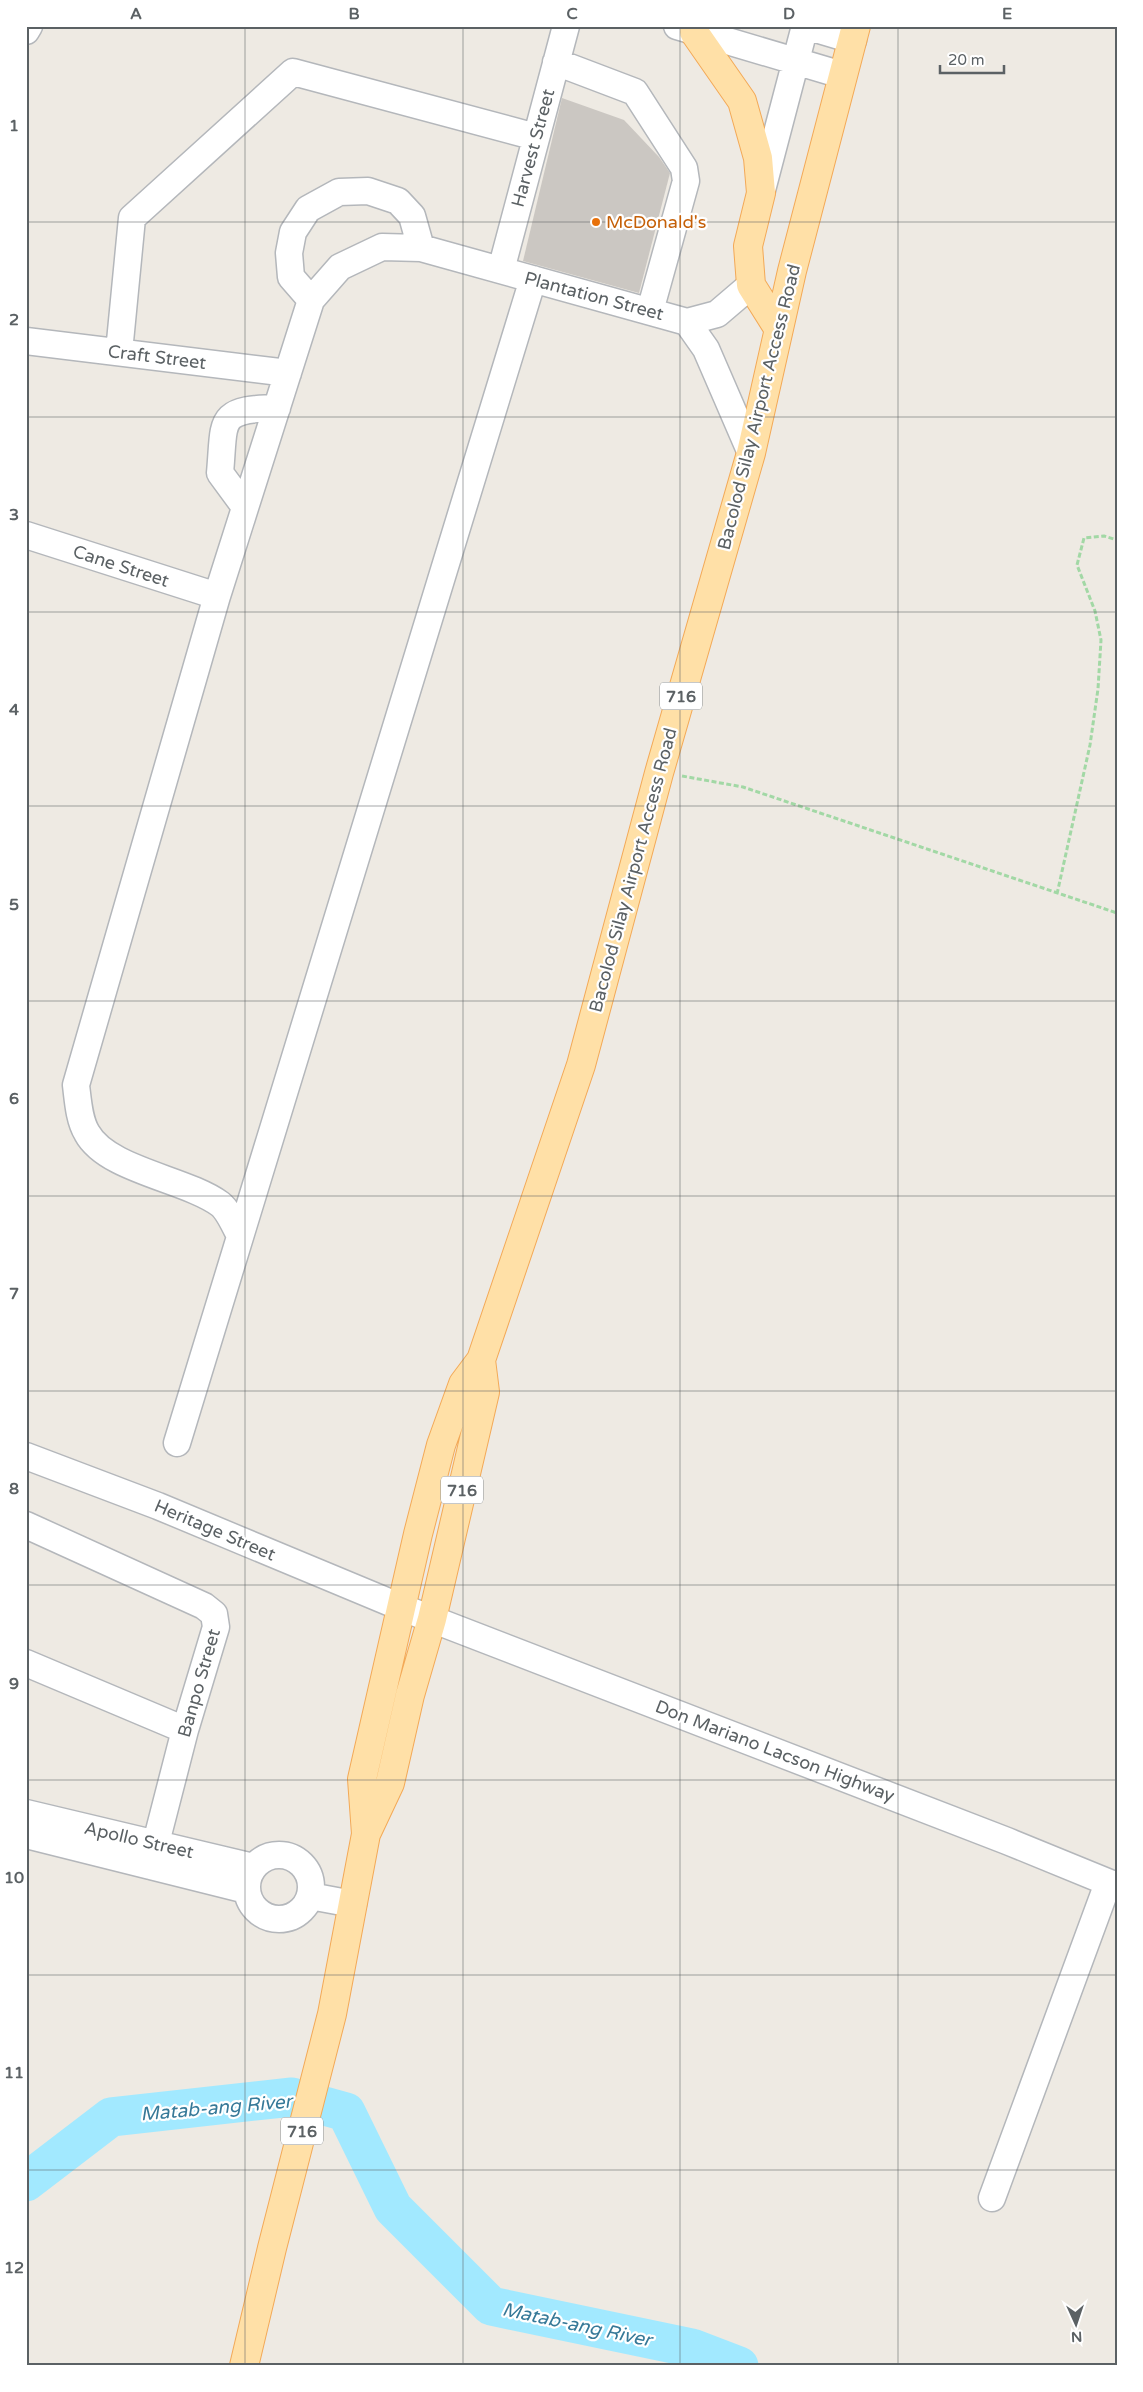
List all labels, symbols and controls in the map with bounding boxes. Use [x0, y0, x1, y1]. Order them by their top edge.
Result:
text: A [130, 4, 142, 24]
text: B [348, 4, 360, 24]
text: C [566, 4, 578, 24]
text: D [783, 4, 795, 24]
text: E [1002, 4, 1012, 24]
scale bar [940, 42, 1004, 74]
text: 20 m [948, 51, 985, 69]
street label: Harvest Street [507, 86, 559, 210]
text: 1 [9, 116, 19, 136]
place label: McDonald's [606, 211, 706, 233]
marker: McDonald's [590, 216, 602, 228]
street label: Bacolod Silay Airport Access Road [713, 262, 805, 552]
street label: Plantation Street [522, 267, 666, 325]
text: 2 [9, 310, 19, 330]
street label: Craft Street [107, 340, 208, 374]
text: 3 [9, 505, 19, 525]
street label: Cane Street [70, 540, 172, 592]
road number: 716 [660, 682, 702, 709]
text: 4 [9, 700, 19, 720]
street label: Bacolod Silay Airport Access Road [584, 725, 682, 1015]
text: 5 [9, 895, 19, 915]
text: 6 [9, 1089, 19, 1109]
text: 7 [9, 1284, 19, 1304]
road number: 716 [441, 1476, 483, 1504]
text: 8 [9, 1479, 19, 1499]
street label: Heritage Street [151, 1495, 279, 1565]
street label: Banpo Street [173, 1626, 225, 1740]
text: 9 [9, 1674, 19, 1694]
street label: Don Mariano Lacson Highway [652, 1695, 898, 1807]
street label: Apollo Street [82, 1817, 196, 1863]
text: 10 [4, 1868, 24, 1888]
text: 11 [4, 2063, 24, 2083]
water label: Matab-ang River [139, 2090, 295, 2126]
road number: 716 [281, 2118, 323, 2144]
text: 12 [4, 2258, 24, 2278]
water label: Matab-ang River [500, 2298, 656, 2352]
north arrow [1050, 2300, 1100, 2350]
text: N [1071, 2328, 1083, 2345]

